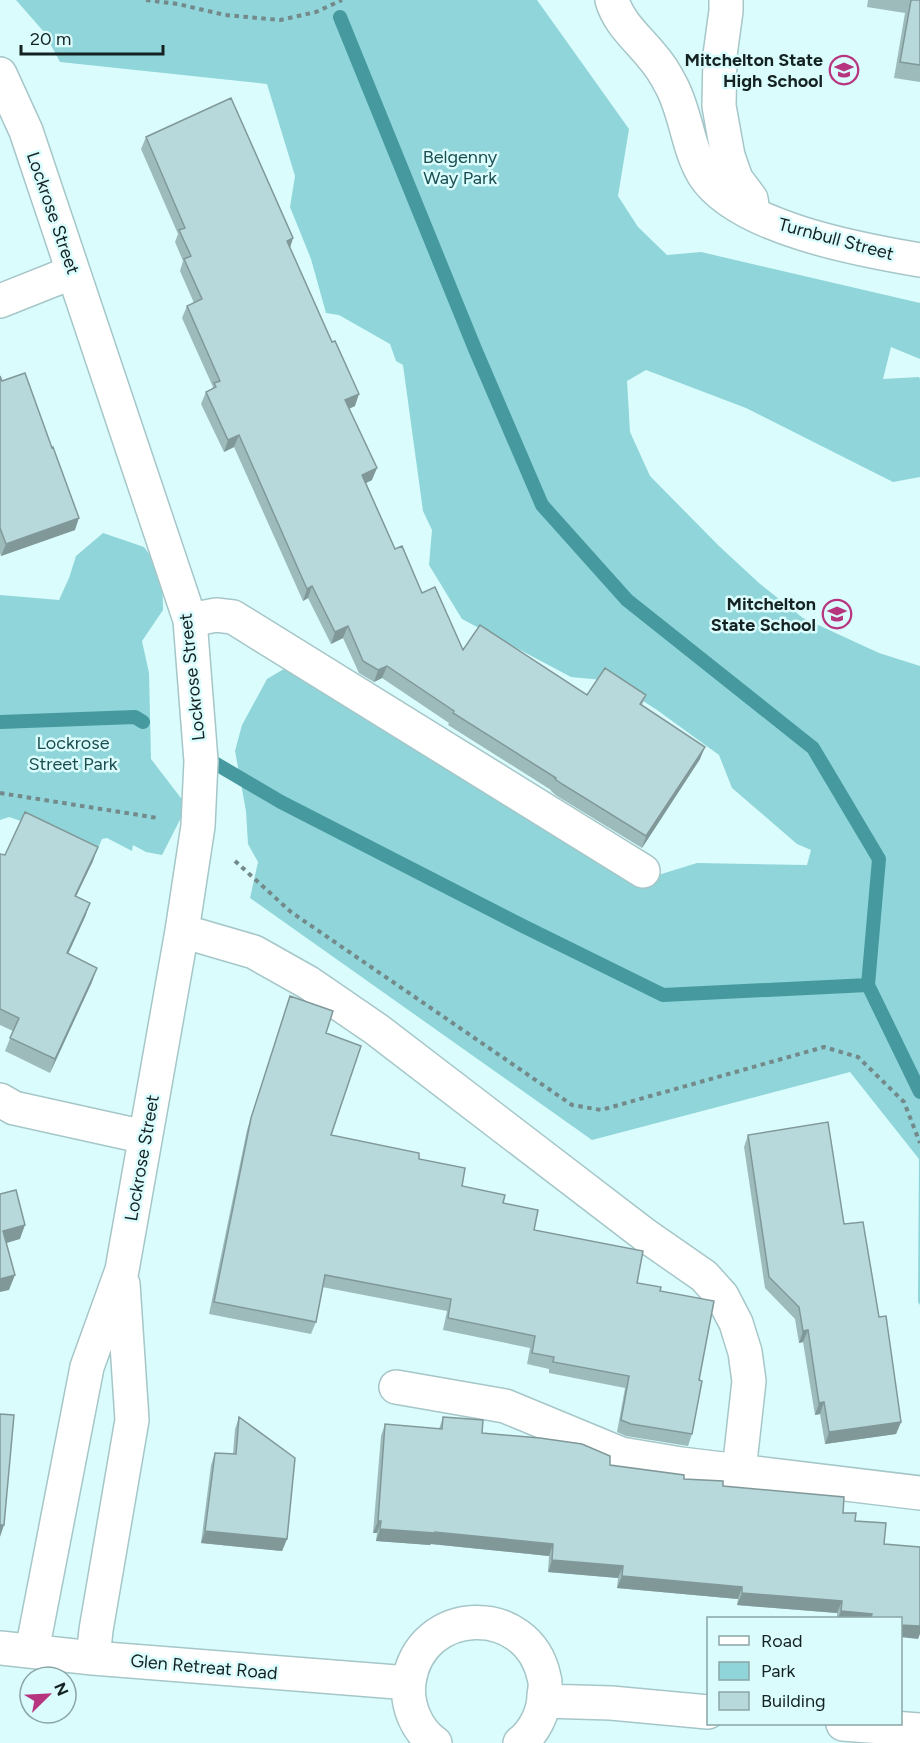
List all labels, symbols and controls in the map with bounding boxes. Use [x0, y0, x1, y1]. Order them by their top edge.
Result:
scale bar [21, 18, 164, 56]
text: 20 m [30, 28, 71, 50]
place label: Mitchelton State High School [685, 49, 823, 92]
school or university icon: Mitchelton State High School [828, 54, 860, 86]
park label: Belgenny Way Park [423, 146, 498, 189]
street label: Lockrose Street [22, 149, 84, 277]
street label: Turnbull Street [776, 213, 896, 265]
place label: Mitchelton State School [711, 593, 816, 636]
school or university icon: Mitchelton State School [821, 598, 853, 630]
street label: Lockrose Street [174, 612, 210, 742]
park label: Lockrose Street Park [28, 732, 118, 775]
street label: Lockrose Street [120, 1093, 164, 1223]
legend [707, 1617, 902, 1725]
text: Road [761, 1630, 802, 1652]
street label: Glen Retreat Road [130, 1650, 278, 1684]
text: Park [761, 1660, 796, 1682]
north arrow [18, 1665, 78, 1725]
text: N [50, 1680, 72, 1699]
text: Building [761, 1690, 826, 1712]

